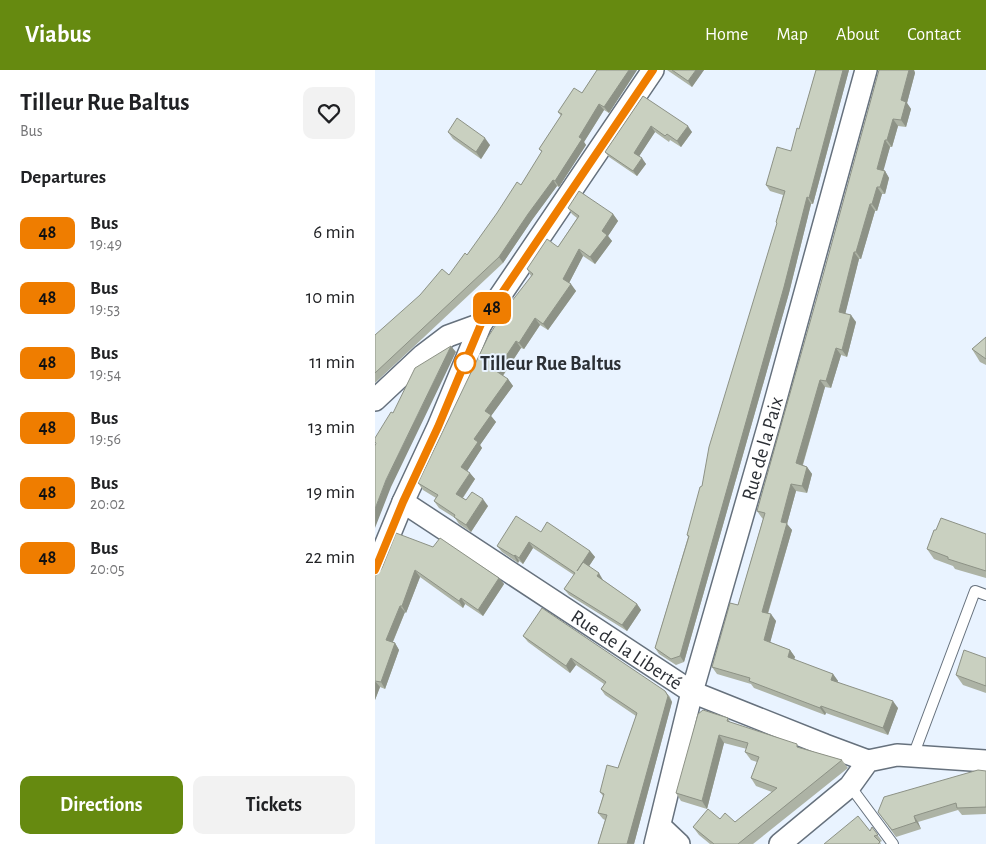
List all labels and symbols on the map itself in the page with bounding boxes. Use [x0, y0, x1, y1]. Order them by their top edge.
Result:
line badge: 48 [469, 292, 515, 324]
marker: Tilleur Rue Baltus [454, 352, 476, 374]
place label: Tilleur Rue Baltus [480, 354, 622, 374]
street label: Rue de la Paix [739, 394, 787, 503]
street label: Rue de la Liberté [567, 606, 686, 694]

